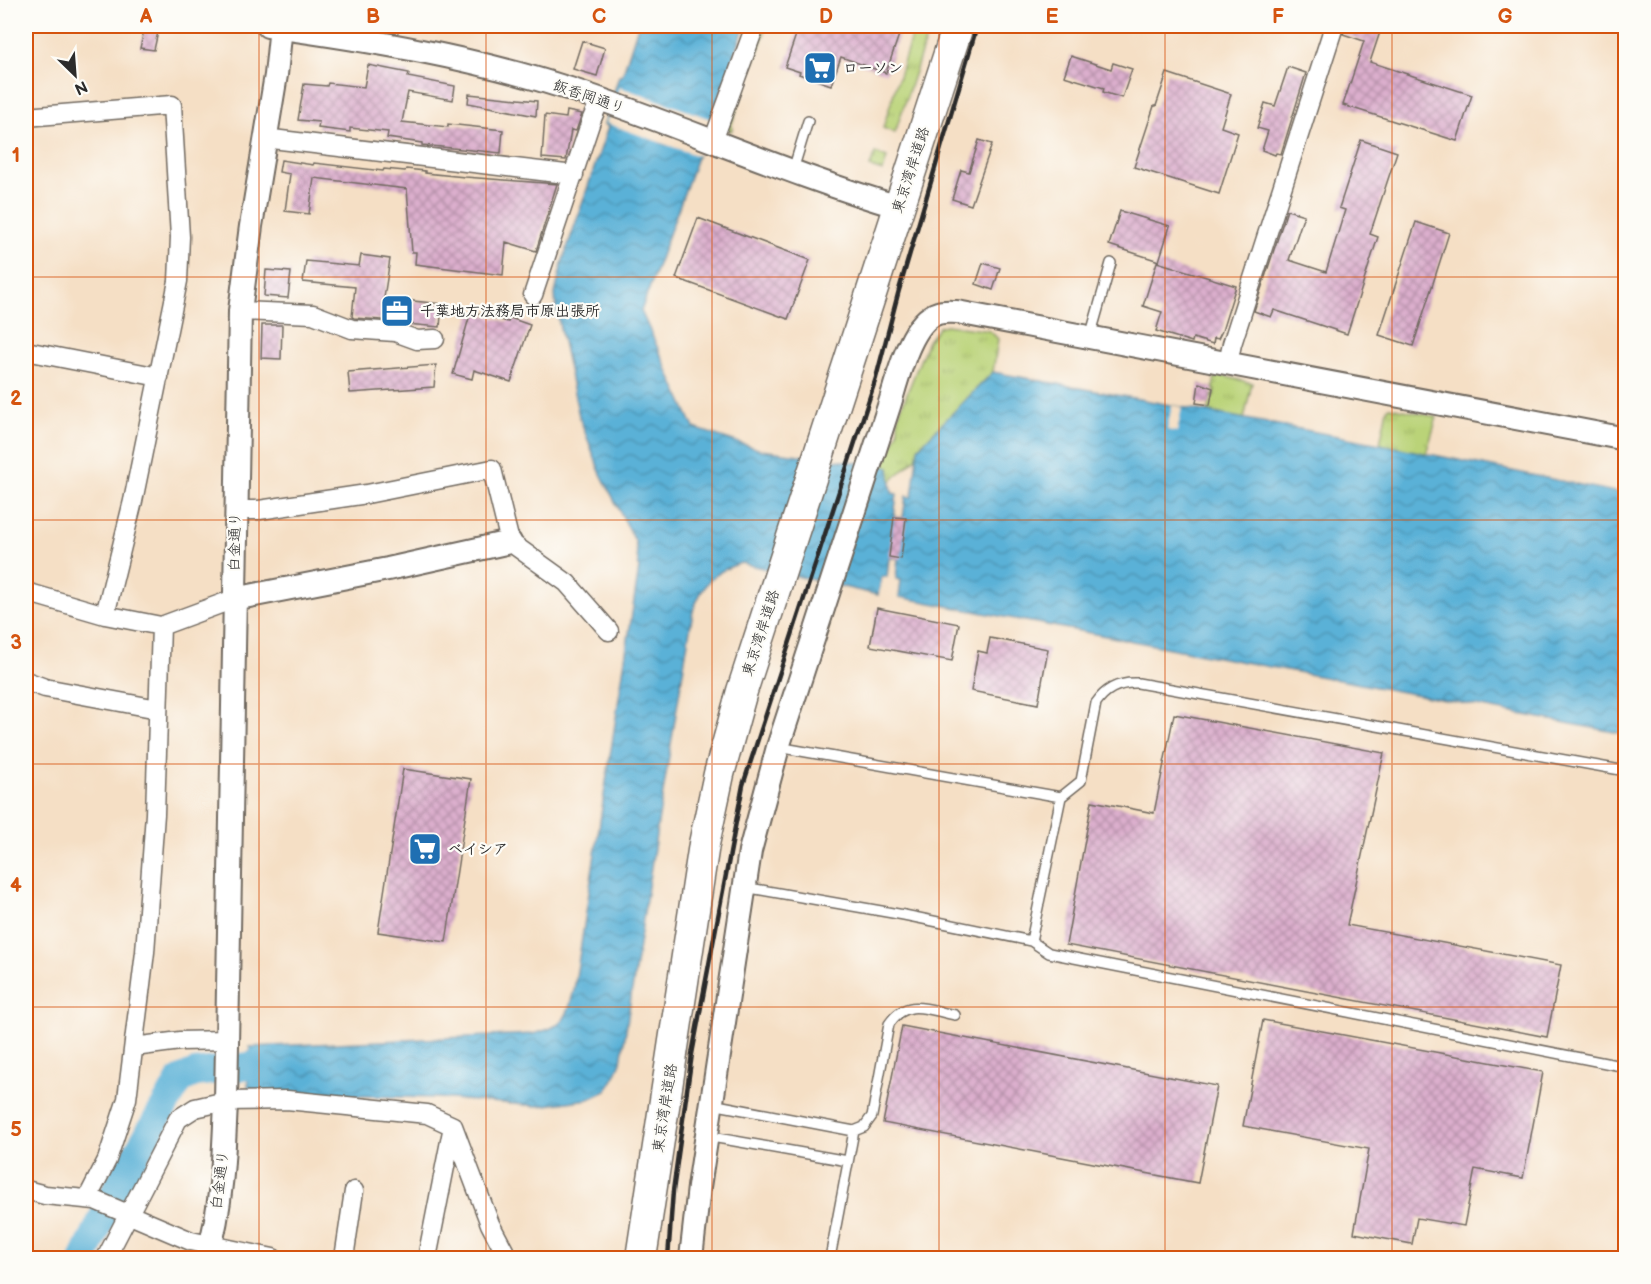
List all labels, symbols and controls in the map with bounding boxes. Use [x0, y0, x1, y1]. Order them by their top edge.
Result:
text: A [139, 5, 153, 29]
text: B [366, 5, 380, 29]
text: C [592, 5, 606, 29]
text: D [819, 5, 833, 29]
text: E [1046, 5, 1059, 29]
text: F [1272, 5, 1284, 29]
text: G [1498, 5, 1513, 29]
north arrow [45, 45, 105, 105]
supermarket icon: ローソン [802, 50, 838, 86]
place label: ローソン [843, 59, 903, 78]
text: N [71, 76, 90, 98]
street label: 飯香岡通り [550, 76, 628, 118]
street label: 東京湾岸道路 [888, 124, 934, 216]
text: 1 [12, 144, 20, 168]
office icon: 千葉地方法務局市原出張所 [379, 293, 415, 329]
place label: 千葉地方法務局市原出張所 [420, 302, 600, 321]
text: 2 [10, 387, 22, 411]
street label: 白金通り [225, 512, 245, 572]
street label: 東京湾岸道路 [738, 587, 784, 679]
text: 3 [10, 631, 22, 655]
supermarket icon: ベイシア [407, 831, 443, 867]
place label: ベイシア [448, 840, 508, 859]
text: 4 [10, 874, 22, 898]
street label: 東京湾岸道路 [649, 1062, 681, 1154]
text: 5 [10, 1118, 22, 1142]
street label: 白金通り [207, 1149, 233, 1211]

